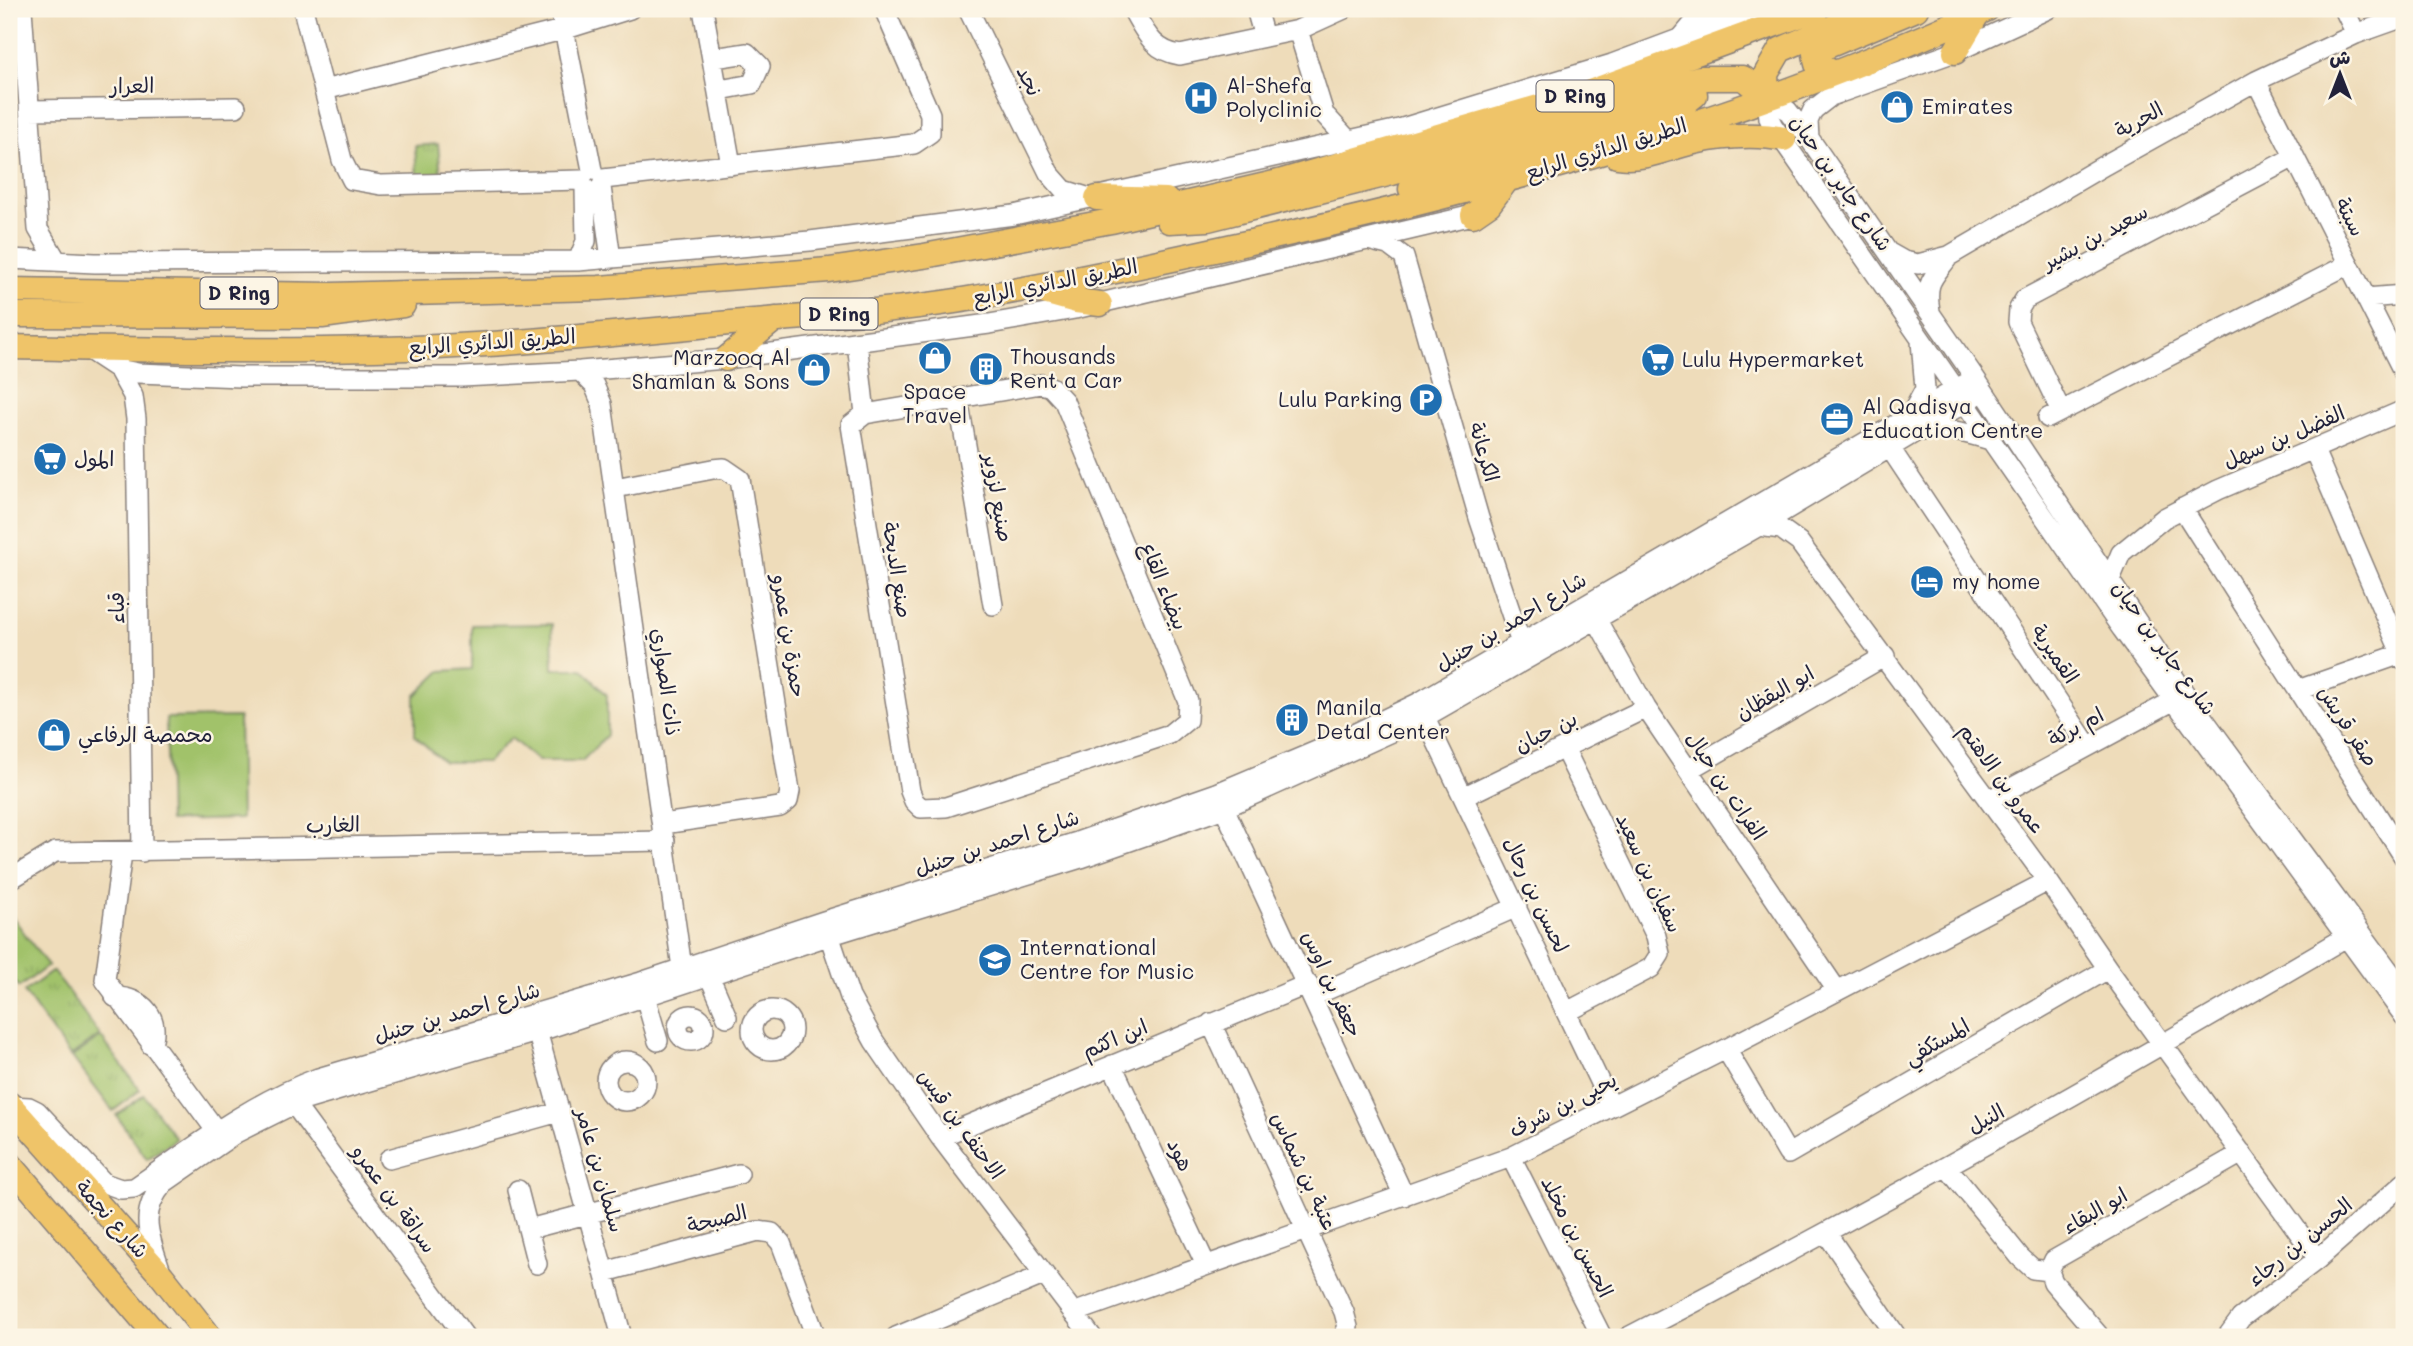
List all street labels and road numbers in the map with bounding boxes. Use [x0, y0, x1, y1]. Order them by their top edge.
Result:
street label: نجد [1012, 61, 1049, 100]
street label: العرار [108, 71, 154, 98]
road number: D Ring [1536, 80, 1614, 111]
street label: الحرية [2109, 94, 2167, 143]
street label: شارع جابر بن حيان [1783, 109, 1899, 257]
street label: الطريق الدائري الرابع [1521, 110, 1691, 188]
street label: سبتة [2329, 192, 2372, 241]
street label: سعيد بن بشير [2035, 196, 2152, 277]
street label: الطريق الدائري الرابع [970, 251, 1140, 313]
road number: D Ring [201, 278, 278, 308]
road number: D Ring [800, 298, 878, 330]
street label: الطريق الدائري الرابع [407, 321, 577, 363]
street label: الفضل بن سهل [2218, 398, 2349, 474]
street label: الكرعانة [1464, 419, 1507, 484]
street label: صنيع لزوير [975, 449, 1021, 545]
street label: صنع الديحة [875, 520, 919, 620]
street label: بيضاء القاع [1133, 537, 1195, 635]
street label: شارع احمد بن حنبل [1430, 565, 1592, 679]
street label: حمزة بن عمرو [766, 570, 814, 699]
street label: شارع جابر بن حيان [2105, 574, 2223, 722]
street label: قباء [102, 592, 130, 624]
street label: القميرية [2027, 618, 2086, 688]
street label: ذات الصواري [644, 626, 688, 738]
street label: ابو اليقظان [1730, 658, 1819, 726]
street label: صقر قريش [2313, 679, 2386, 771]
street label: ام بركة [2043, 700, 2110, 755]
street label: بن حبان [1509, 704, 1582, 758]
street label: عمرو بن الاهتم [1950, 717, 2053, 841]
street label: الفرات بن حيال [1680, 726, 1774, 845]
street label: شارع احمد بن حنبل [911, 802, 1083, 884]
street label: سفيان بن سعيد [1610, 808, 1690, 937]
street label: الغارب [306, 810, 360, 838]
street label: لحسن بن رحال [1498, 832, 1576, 957]
street label: جعفر بن اوس [1296, 926, 1370, 1041]
street label: شارع احمد بن حنبل [370, 975, 544, 1051]
street label: المستكفي [1898, 1011, 1978, 1076]
street label: ابن اكثم [1078, 1012, 1153, 1067]
street label: الاحنف بن قيس [912, 1062, 1011, 1184]
street label: يحيى بن شرف [1504, 1065, 1622, 1144]
street label: النيل [1962, 1097, 2009, 1139]
street label: سلمان بن عامر [569, 1102, 632, 1235]
street label: عتبة بن شماس [1265, 1107, 1344, 1234]
street label: هود [1161, 1134, 1201, 1176]
street label: سراقة بن عمرو [345, 1137, 444, 1258]
street label: الحسن بن مخلد [1535, 1171, 1621, 1302]
street label: شارع نجمة [69, 1173, 155, 1265]
street label: ابو البقاء [2057, 1180, 2132, 1240]
street label: الحسن بن رجاء [2241, 1190, 2358, 1292]
street label: الصبحة [684, 1197, 750, 1239]

